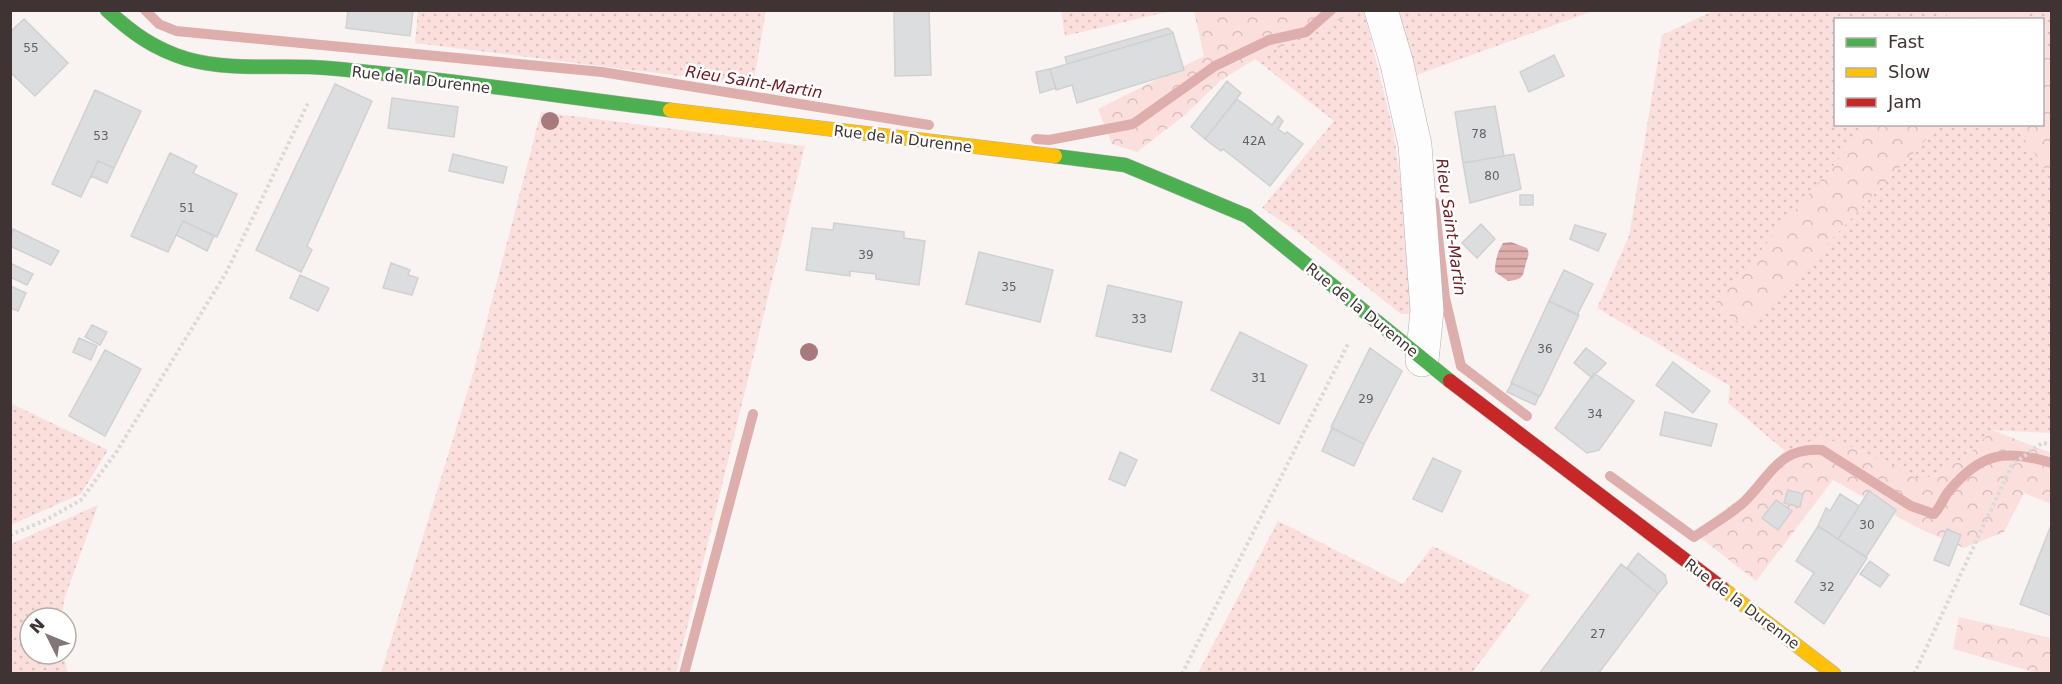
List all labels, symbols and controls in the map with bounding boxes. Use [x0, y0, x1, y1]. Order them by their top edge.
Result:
legend [1834, 18, 2044, 126]
text: Fast [1888, 31, 1924, 52]
house number: 55 [23, 41, 39, 55]
text: Slow [1888, 61, 1930, 82]
water label: Rieu Saint-Martin [684, 62, 824, 102]
street label: Rue de la Durenne [351, 63, 491, 97]
text: Jam [1887, 91, 1922, 112]
street label: Rue de la Durenne [833, 122, 973, 156]
house number: 78 [1471, 127, 1487, 141]
house number: 53 [93, 129, 109, 143]
house number: 42A [1242, 134, 1267, 148]
water label: Rieu Saint-Martin [1432, 157, 1470, 297]
house number: 80 [1484, 169, 1500, 183]
house number: 51 [179, 201, 195, 215]
house number: 39 [858, 248, 874, 262]
street label: Rue de la Durenne [1302, 259, 1422, 361]
house number: 35 [1001, 280, 1017, 294]
house number: 33 [1131, 312, 1147, 326]
house number: 36 [1537, 342, 1553, 356]
house number: 31 [1251, 371, 1267, 385]
house number: 29 [1358, 392, 1374, 406]
house number: 34 [1587, 407, 1603, 421]
house number: 30 [1859, 518, 1875, 532]
street label: Rue de la Durenne [1681, 555, 1803, 653]
house number: 32 [1819, 580, 1835, 594]
north arrow [18, 606, 78, 666]
text: N [26, 615, 49, 637]
house number: 27 [1590, 627, 1606, 641]

